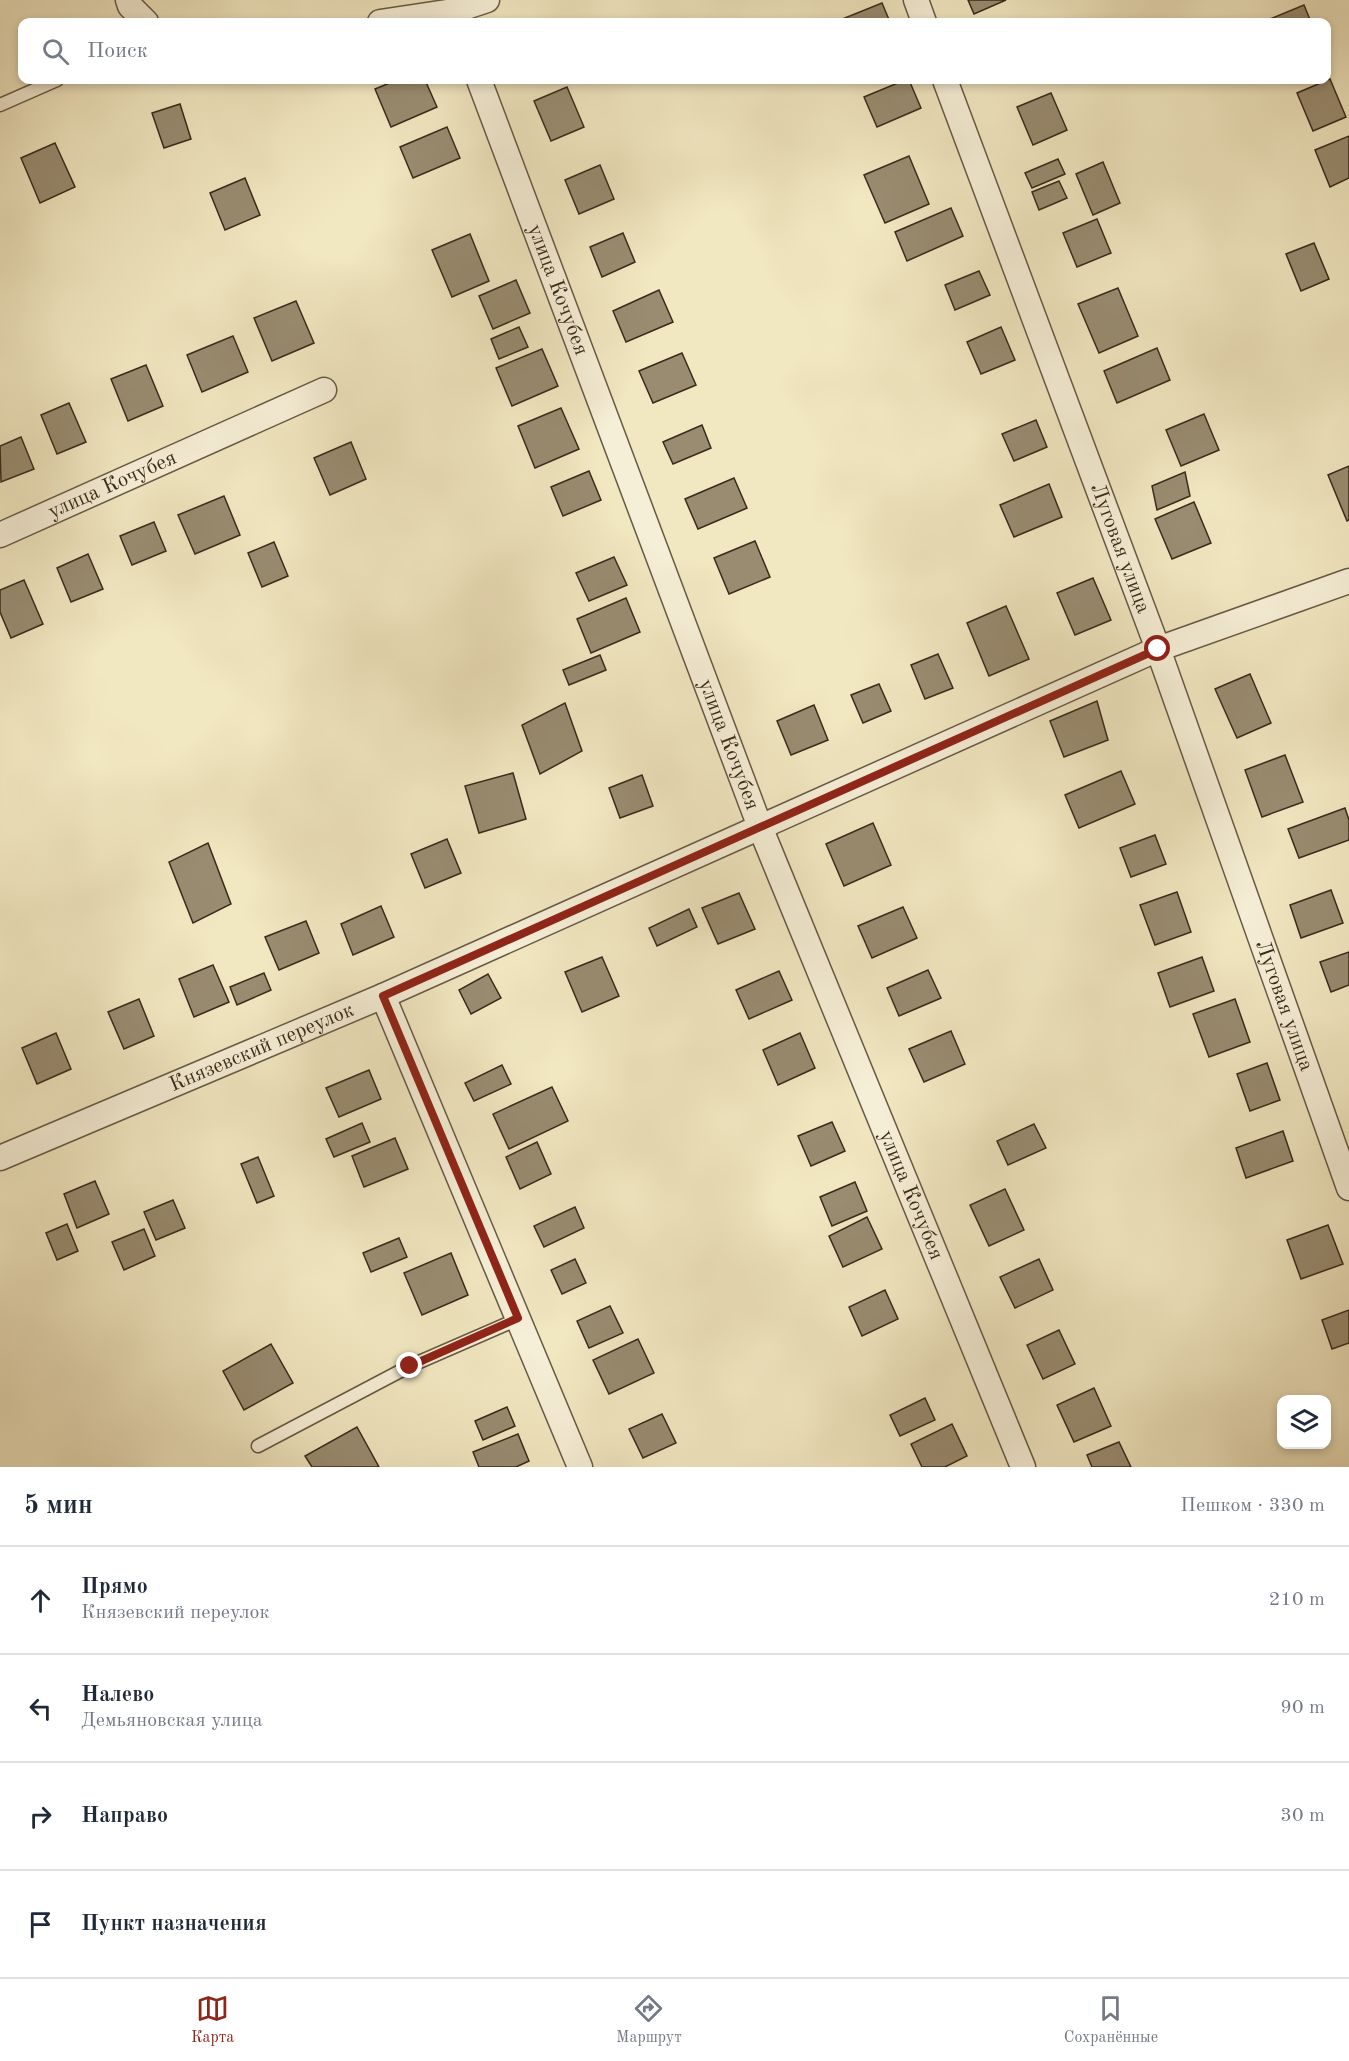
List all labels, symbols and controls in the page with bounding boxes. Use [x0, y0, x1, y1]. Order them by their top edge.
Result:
search box [18, 18, 1331, 84]
icon: search [39, 35, 72, 68]
text: Поиск [87, 40, 148, 62]
street label: улица Кочубея [524, 221, 592, 358]
street label: улица Кочубея [45, 447, 180, 523]
street label: Луговая улица [1086, 480, 1154, 616]
route start [1144, 635, 1170, 661]
street label: улица Кочубея [695, 676, 763, 813]
street label: Луговая улица [1252, 938, 1317, 1074]
street label: Князевский переулок [166, 999, 357, 1096]
street label: улица Кочубея [875, 1127, 947, 1263]
route end [396, 1352, 422, 1378]
map controls [1277, 1395, 1331, 1449]
button: layers [1277, 1395, 1331, 1449]
text: 5 мин [24, 1493, 93, 1519]
text: Пешком · 330 m [1180, 1496, 1325, 1516]
text: Прямо [81, 1576, 148, 1598]
icon: ahead [24, 1584, 57, 1617]
text: 210 m [1269, 1590, 1325, 1610]
text: Князевский переулок [81, 1603, 270, 1623]
text: Налево [81, 1684, 154, 1706]
icon: left [24, 1692, 57, 1725]
text: 90 m [1280, 1698, 1325, 1718]
text: Демьяновская улица [81, 1711, 263, 1731]
icon: right [24, 1800, 57, 1833]
text: Направо [81, 1805, 168, 1827]
text: 30 m [1280, 1806, 1325, 1826]
icon: arrive [24, 1908, 57, 1941]
text: Пункт назначения [81, 1913, 267, 1935]
tab: Карта [191, 1992, 234, 2048]
tab: Маршрут [616, 1992, 682, 2048]
tab: Сохранённые [1064, 1992, 1158, 2048]

